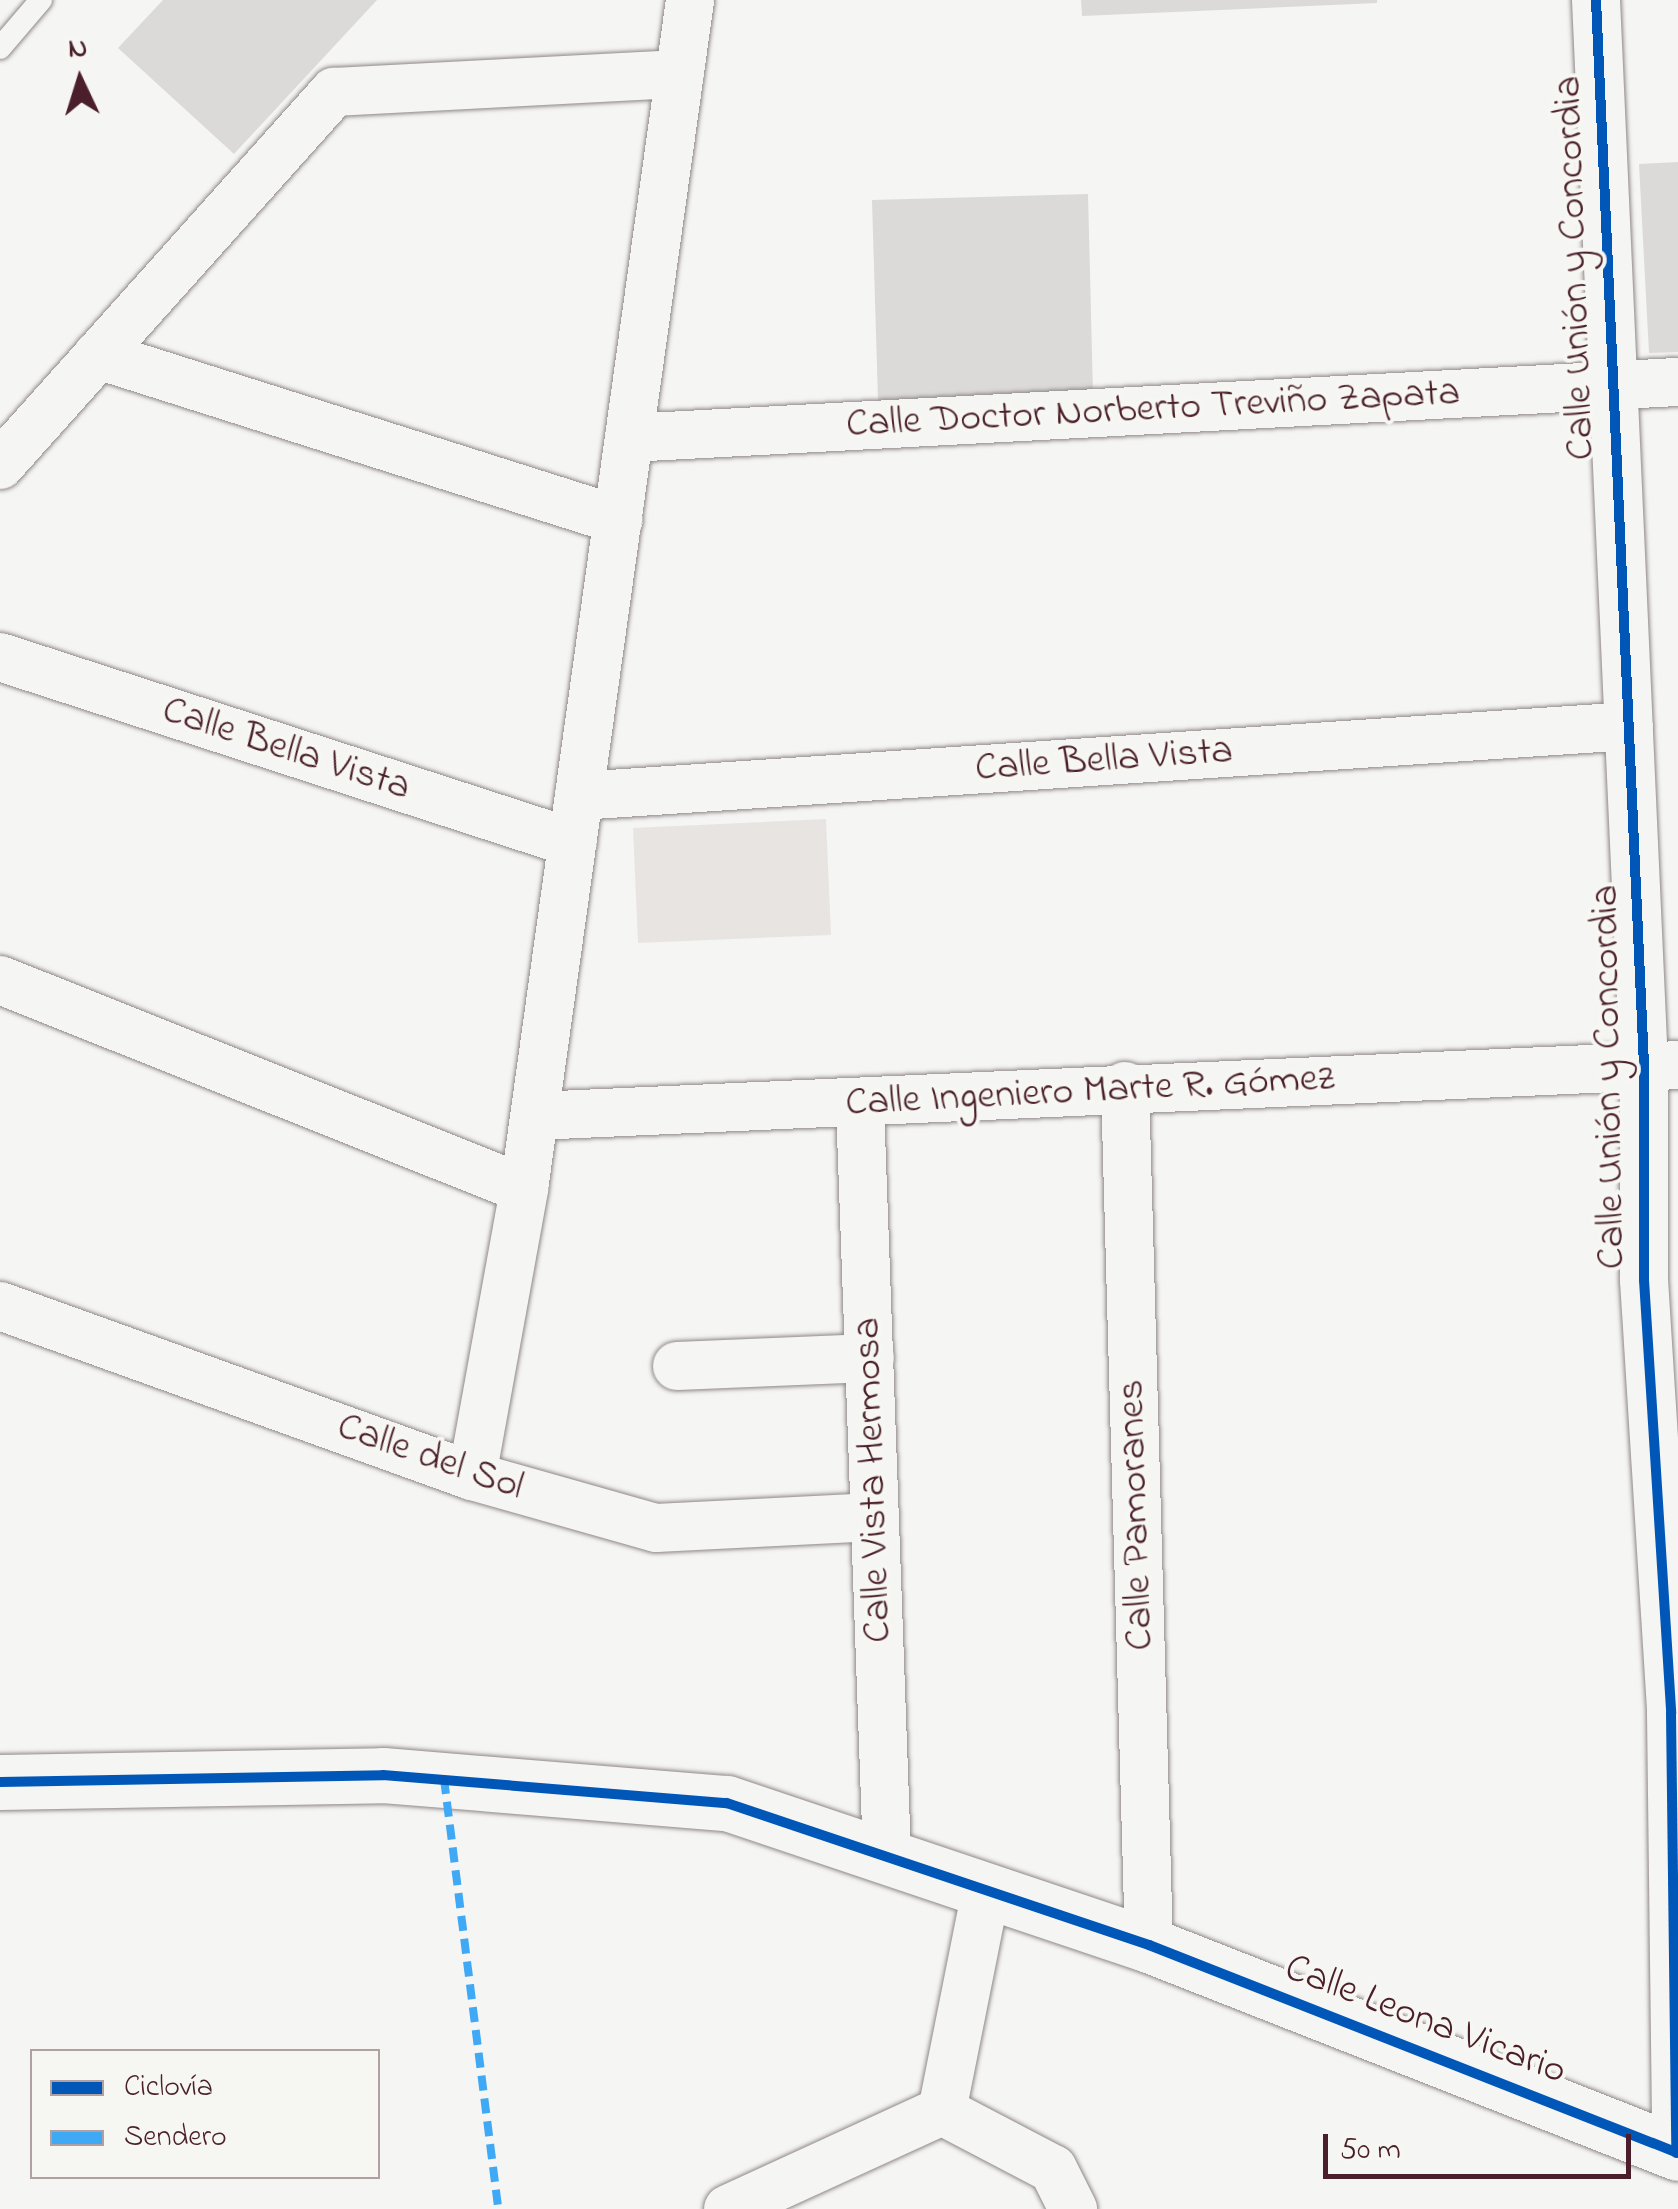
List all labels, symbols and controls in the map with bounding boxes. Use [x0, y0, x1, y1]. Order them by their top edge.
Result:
text: N [67, 28, 89, 71]
north arrow [30, 30, 130, 130]
street label: Calle Unión y Concordia [1545, 75, 1607, 461]
street label: Calle Doctor Norberto Treviño Zapata [845, 370, 1461, 450]
street label: Calle Bella Vista [156, 687, 416, 813]
street label: Calle Bella Vista [974, 728, 1234, 794]
street label: Calle Unión y Concordia [1583, 884, 1637, 1270]
street label: Calle Ingeniero Marte R. Gómez [844, 1055, 1336, 1129]
street label: Calle Vista Hermosa [844, 1316, 904, 1644]
street label: Calle Pamoranes [1108, 1379, 1166, 1651]
street label: Calle del Sol [330, 1404, 530, 1512]
street label: Calle Leona Vicario [1278, 1945, 1572, 2097]
legend [30, 2049, 380, 2179]
text: Ciclovía [124, 2066, 213, 2110]
scale bar [1328, 2114, 1636, 2176]
text: Sendero [124, 2116, 227, 2160]
text: 50 m [1340, 2129, 1401, 2173]

